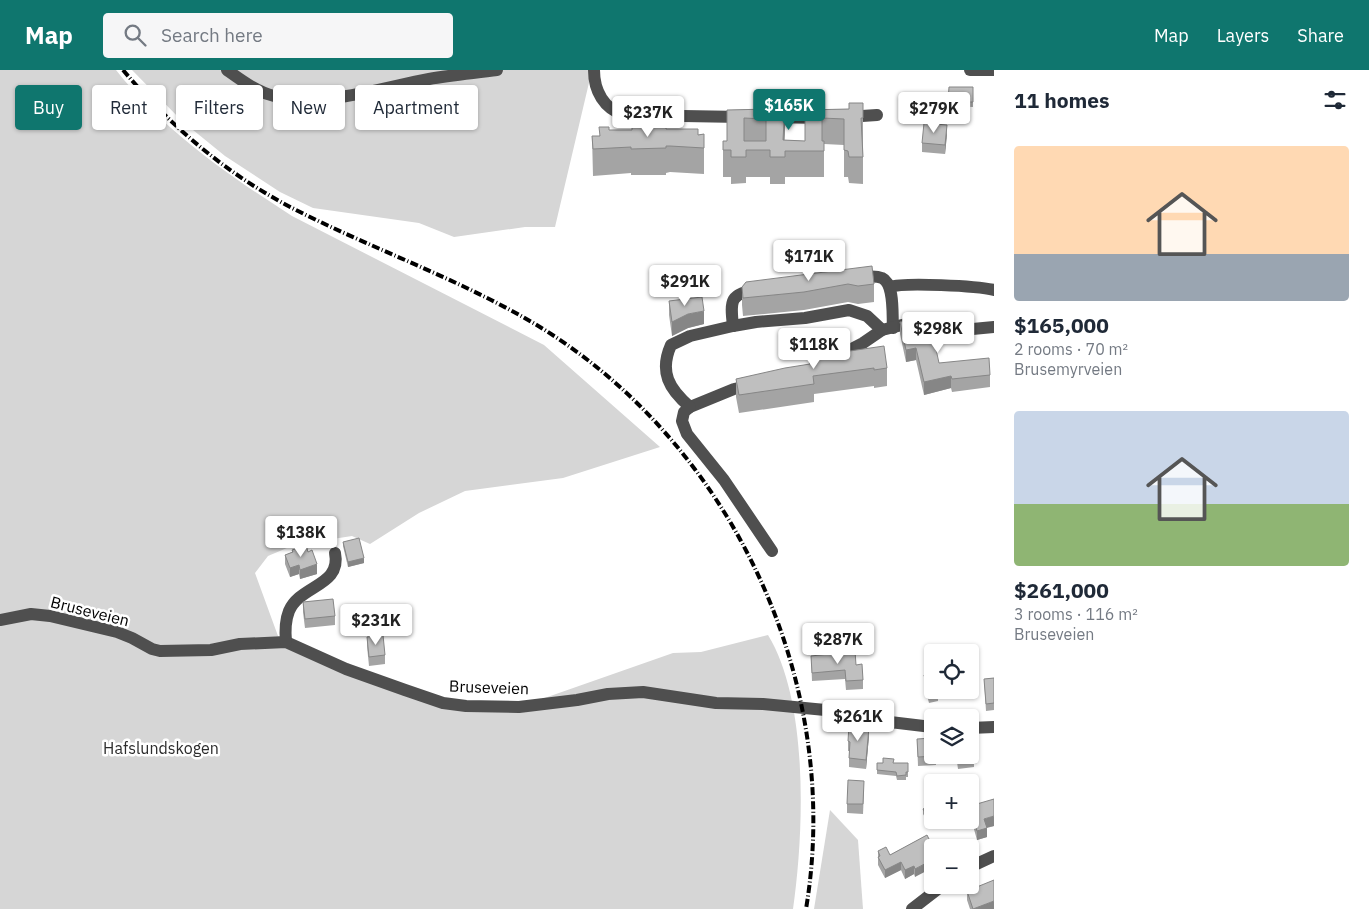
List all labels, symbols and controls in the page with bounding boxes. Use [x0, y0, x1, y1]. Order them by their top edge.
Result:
search box [103, 13, 453, 58]
text: Map [25, 19, 73, 51]
icon: search [121, 21, 149, 49]
text: Search here [161, 23, 263, 47]
text: Map [1154, 24, 1189, 47]
text: Layers [1217, 24, 1269, 47]
text: Share [1297, 24, 1344, 47]
chip: Buy [15, 85, 82, 130]
chip: Rent [92, 85, 166, 130]
chip: Filters [176, 85, 263, 130]
chip: New [273, 85, 345, 130]
chip: Apartment [355, 85, 478, 130]
text: 11 homes [1014, 86, 1110, 114]
icon: filters [1321, 86, 1349, 114]
pin: $165K [754, 88, 824, 131]
pin: $279K [899, 92, 969, 134]
text: $165K [764, 95, 814, 115]
pin: $237K [613, 96, 683, 138]
text: $279K [909, 98, 959, 118]
text: $237K [623, 102, 673, 122]
icon: home [1137, 179, 1227, 269]
pin: $171K [774, 240, 844, 282]
text: $171K [784, 246, 834, 266]
pin: $291K [650, 264, 720, 307]
text: $291K [660, 271, 710, 291]
text: $165,000 [1014, 311, 1109, 339]
pin: $298K [903, 312, 973, 354]
text: $298K [913, 318, 963, 338]
pin: $118K [779, 328, 849, 370]
text: $118K [789, 334, 839, 354]
text: 2 rooms · 70 m² [1014, 339, 1128, 359]
text: Brusemyrveien [1014, 359, 1122, 379]
icon: home [1137, 444, 1227, 534]
pin: $138K [266, 516, 336, 558]
text: $138K [276, 522, 326, 542]
text: $261,000 [1014, 576, 1109, 604]
street label: Bruseveien [49, 592, 131, 630]
pin: $231K [341, 604, 411, 646]
text: 3 rooms · 116 m² [1014, 604, 1138, 624]
text: $231K [351, 610, 401, 630]
pin: $287K [803, 622, 873, 665]
text: Bruseveien [1014, 624, 1094, 644]
text: $287K [813, 629, 863, 649]
map controls [924, 644, 979, 894]
button: locate [924, 644, 979, 699]
street label: Bruseveien [449, 676, 529, 698]
pin: $261K [823, 700, 893, 742]
text: $261K [833, 706, 883, 726]
button: layers [924, 709, 979, 764]
park label: Hafslundskogen [103, 738, 219, 758]
button: + [924, 774, 979, 829]
button: − [924, 839, 979, 894]

